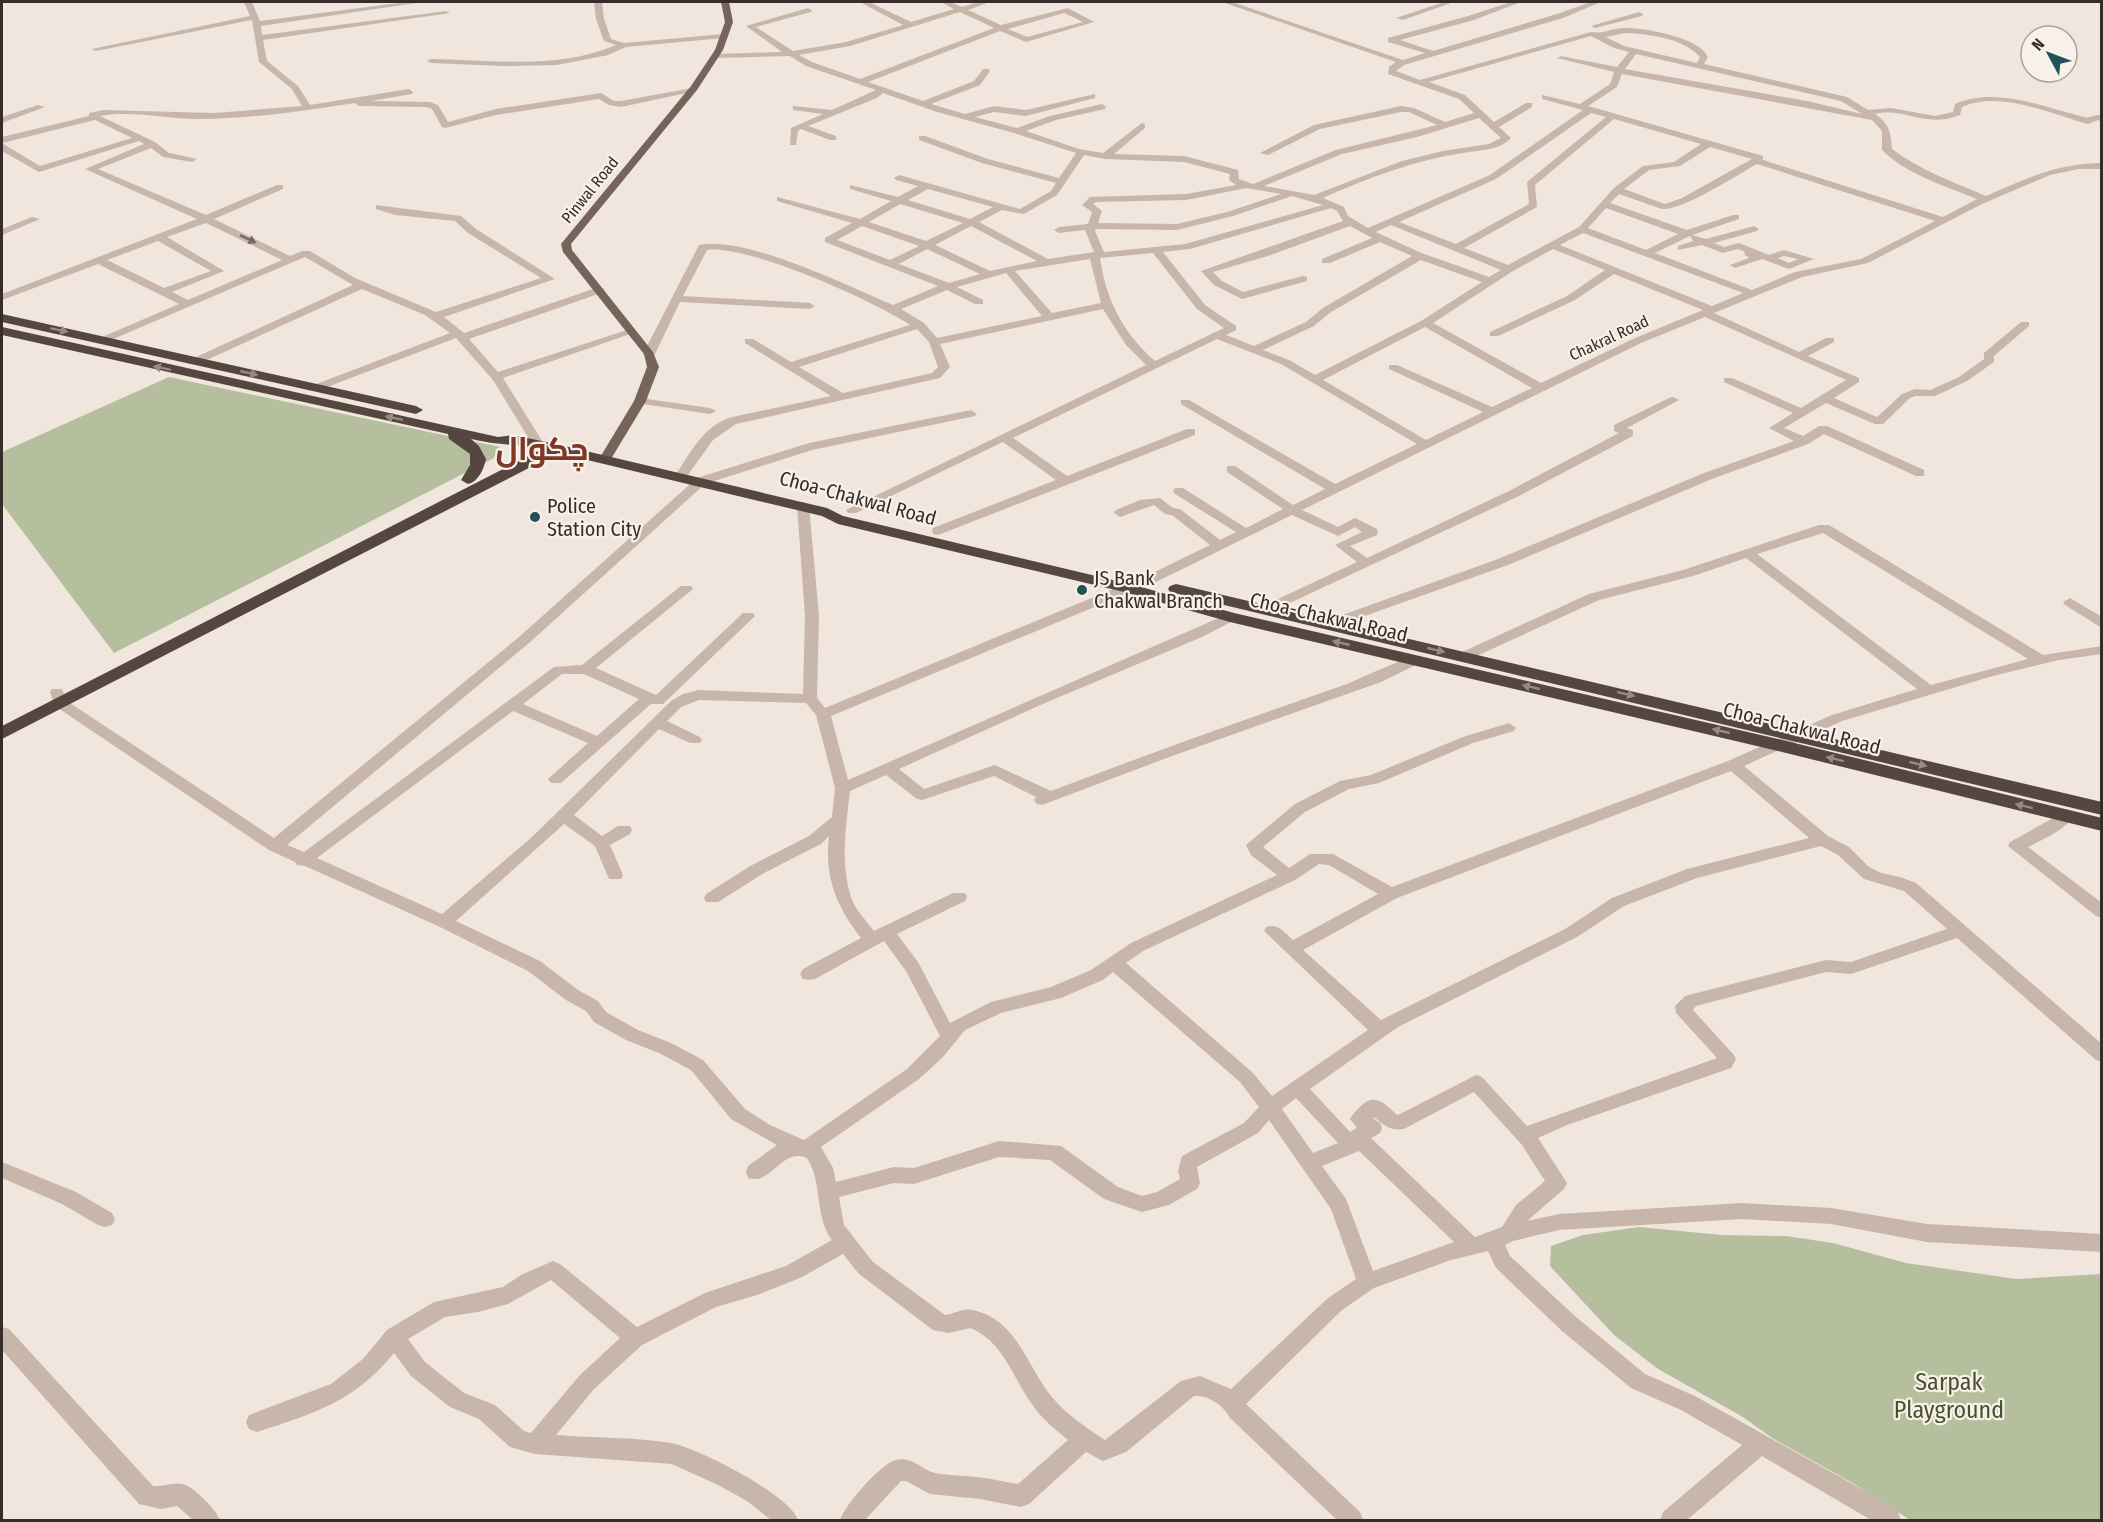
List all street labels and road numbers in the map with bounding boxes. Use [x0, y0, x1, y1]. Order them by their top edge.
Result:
street label: Pinwal Road [557, 153, 623, 227]
street label: Chakral Road [1566, 311, 1652, 365]
street label: Choa-Chakwal Road [777, 466, 939, 530]
street label: Choa-Chakwal Road [1248, 587, 1410, 647]
street label: Choa-Chakwal Road [1721, 697, 1883, 759]

